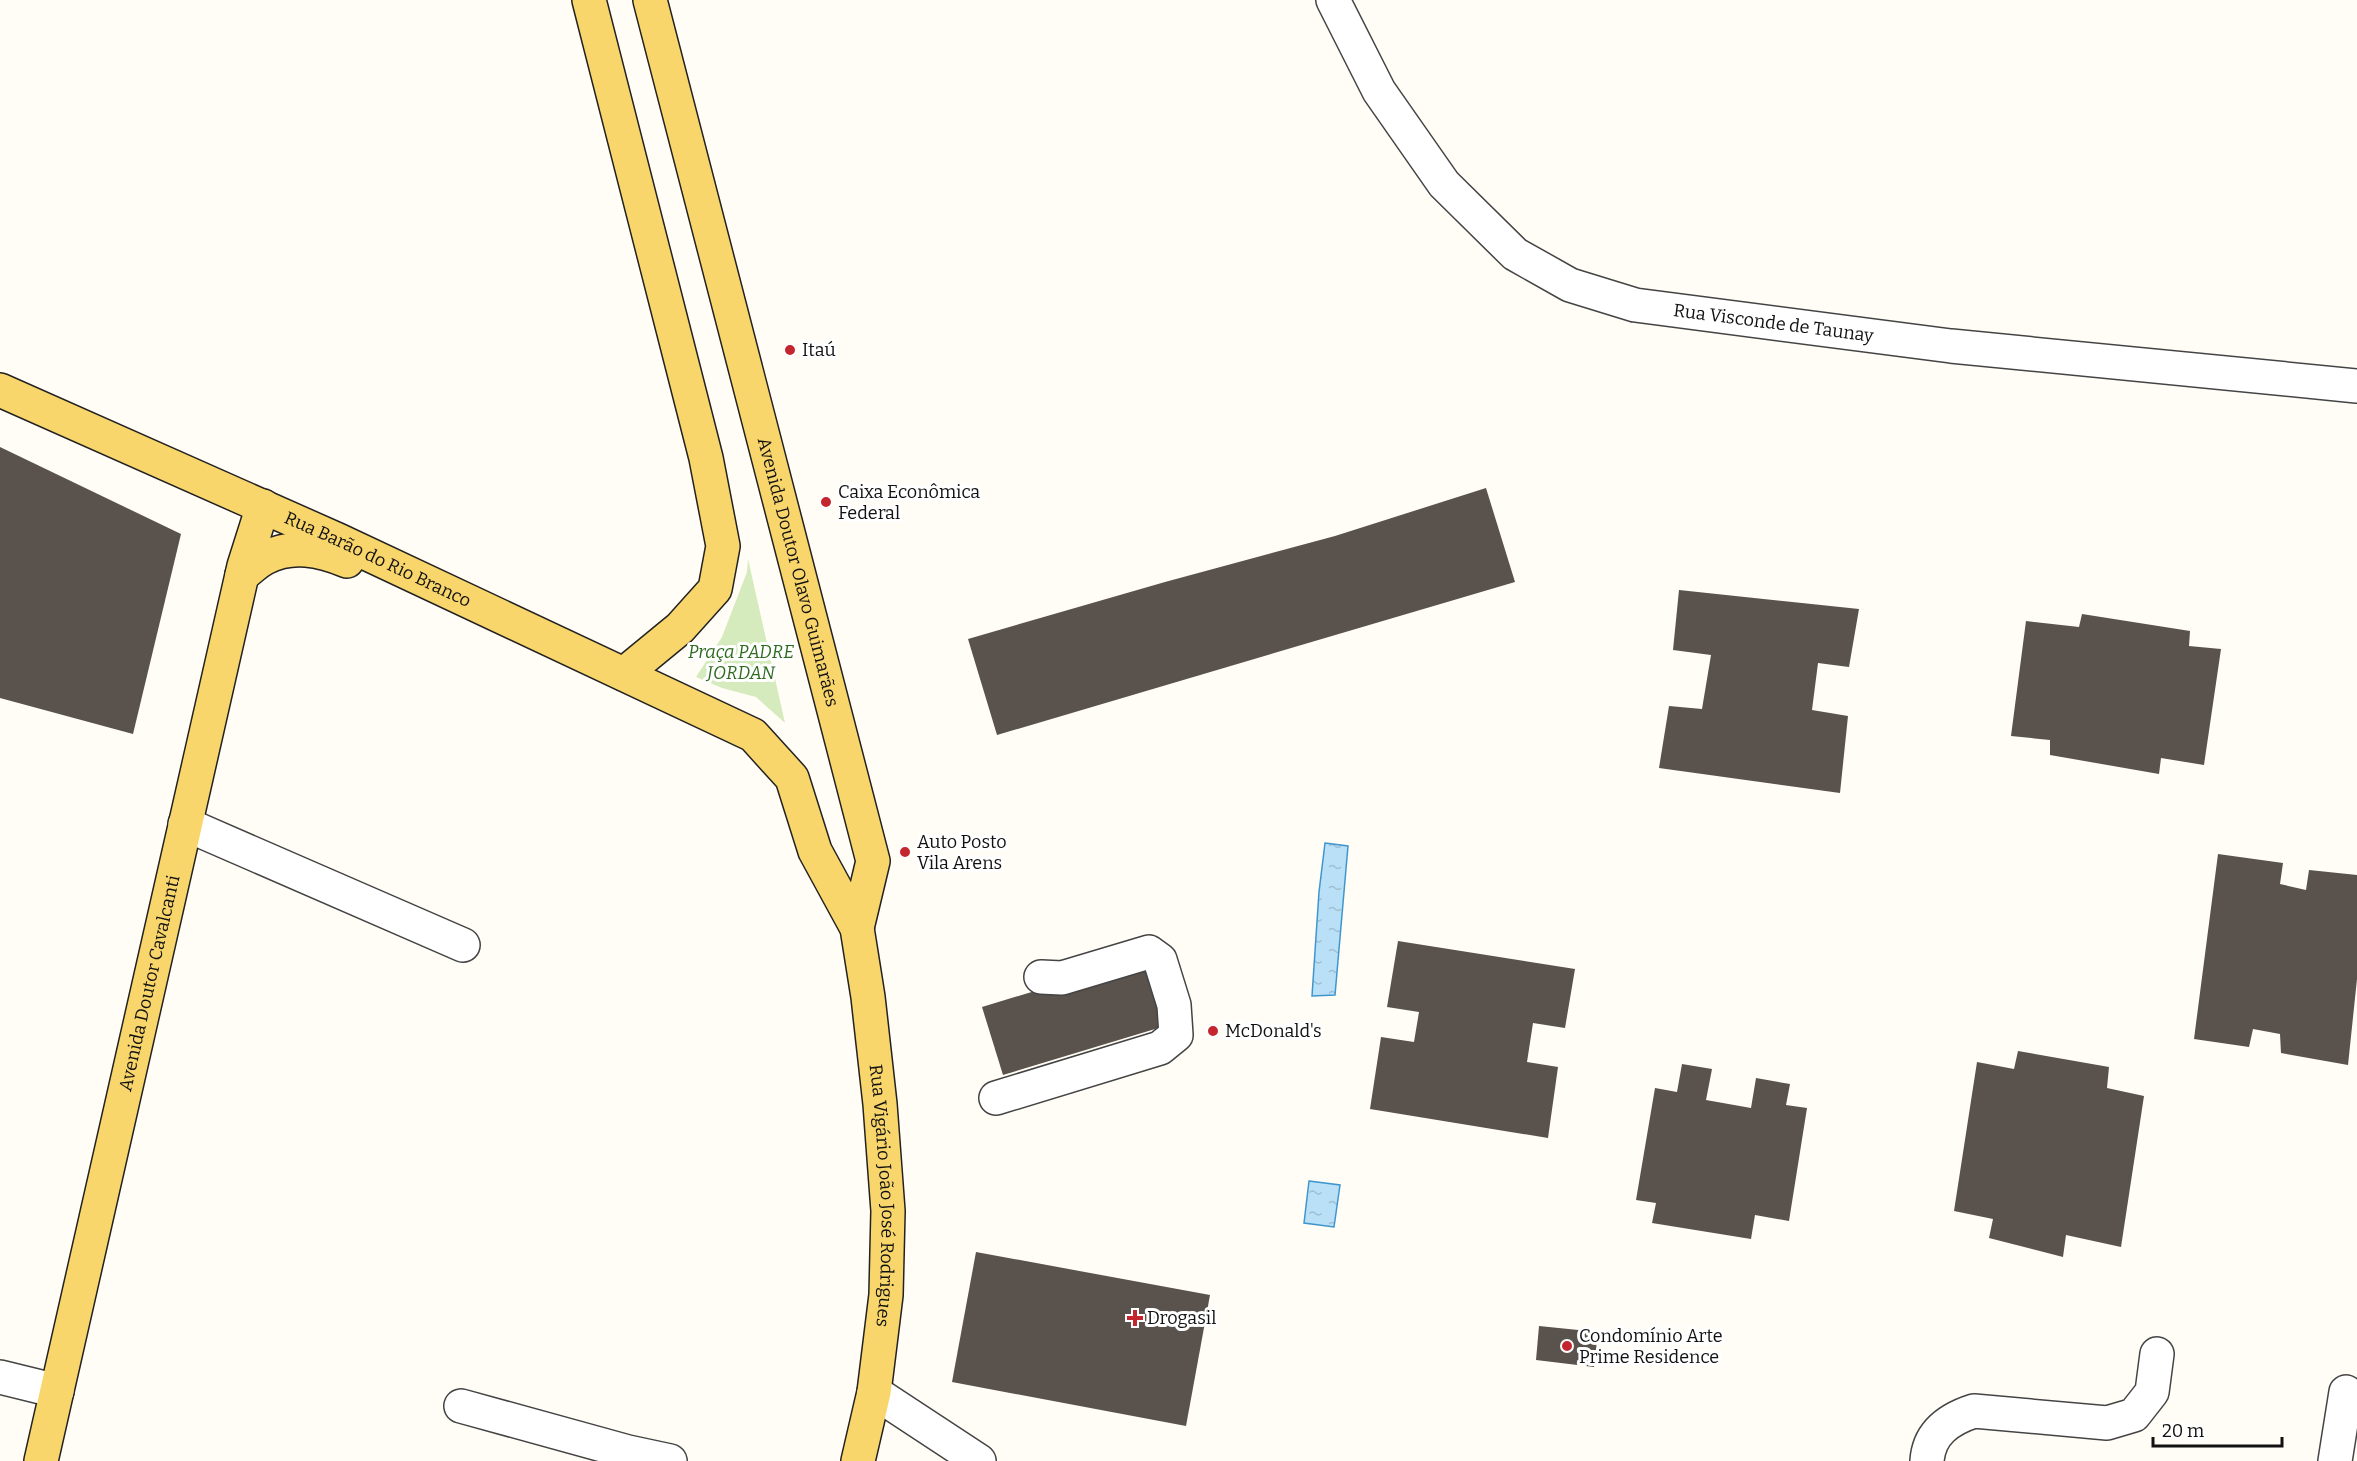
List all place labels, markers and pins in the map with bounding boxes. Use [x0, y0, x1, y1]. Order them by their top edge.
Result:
place label: Itaú [802, 339, 836, 361]
marker: Itaú [783, 343, 797, 357]
place label: Caixa Econômica Federal [838, 481, 980, 524]
marker: Caixa Econômica Federal [819, 495, 833, 509]
place label: Auto Posto Vila Arens [917, 831, 1007, 874]
marker: Auto Posto Vila Arens [898, 845, 912, 859]
place label: McDonald's [1225, 1020, 1322, 1042]
marker: McDonald's [1206, 1024, 1220, 1038]
place label: Drogasil [1147, 1307, 1216, 1329]
marker: Drogasil [1128, 1311, 1142, 1325]
place label: Condomínio Arte Prime Residence [1579, 1325, 1723, 1368]
marker: Condomínio Arte Prime Residence [1560, 1339, 1574, 1353]

